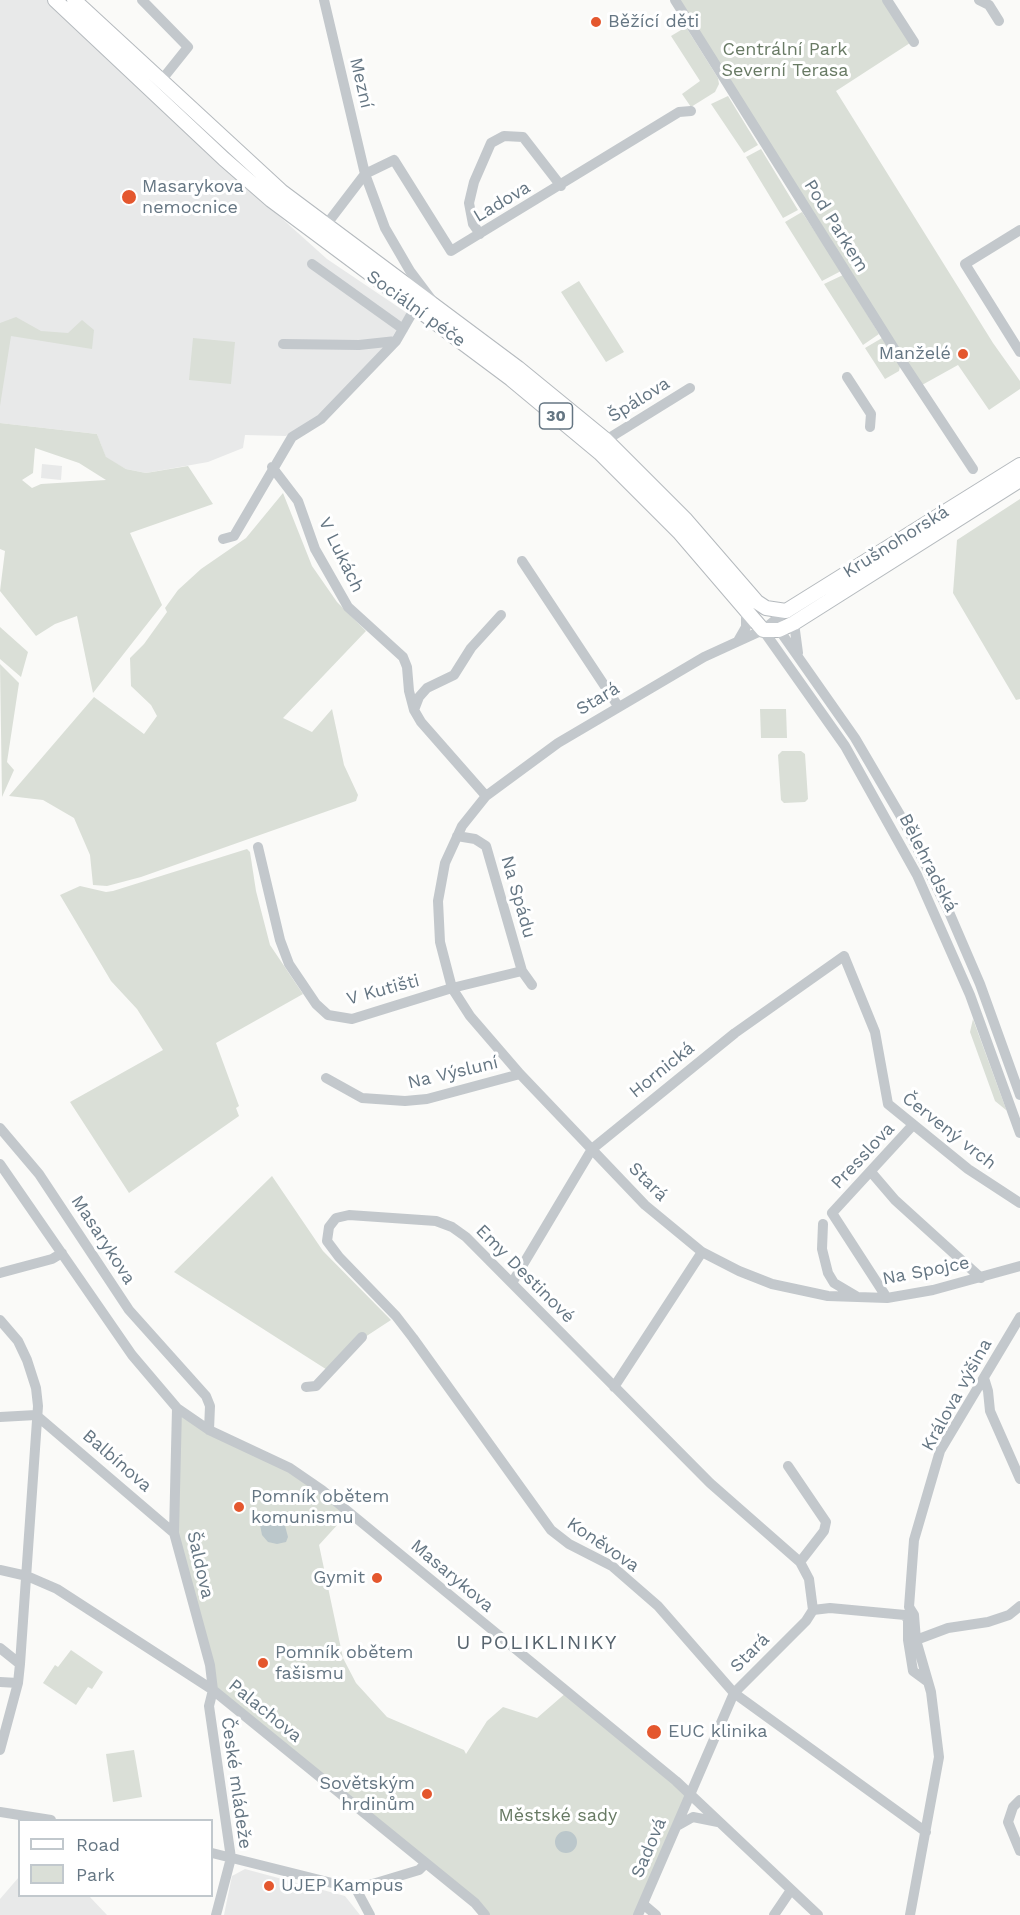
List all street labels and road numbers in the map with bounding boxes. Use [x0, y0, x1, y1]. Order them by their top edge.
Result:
street label: Mezní [345, 56, 377, 110]
street label: Pod Parkem [799, 176, 873, 276]
street label: Ladova [470, 177, 534, 227]
street label: Sociální péče [362, 266, 470, 352]
street label: Špálova [604, 373, 674, 427]
road number: 30 [540, 403, 572, 429]
street label: Krušnohorská [839, 501, 953, 583]
street label: V Lukách [314, 514, 368, 596]
street label: Stará [572, 678, 624, 720]
street label: Bělehradská [894, 810, 962, 916]
street label: Na Spádu [496, 853, 540, 941]
street label: V Kutišti [344, 970, 422, 1010]
street label: Hornická [625, 1037, 699, 1103]
street label: Na Výsluní [406, 1052, 500, 1094]
street label: Červený vrch [898, 1087, 1000, 1175]
street label: Presslova [827, 1118, 899, 1194]
street label: Stará [624, 1158, 672, 1206]
street label: Masarykova [66, 1191, 140, 1289]
street label: Emy Destinové [471, 1220, 579, 1328]
street label: Na Spojce [881, 1252, 971, 1290]
street label: Králova výšina [917, 1335, 997, 1455]
street label: Balbínova [78, 1425, 156, 1497]
street label: Koněvova [563, 1513, 643, 1577]
street label: Šaldova [182, 1529, 218, 1601]
street label: Masarykova [406, 1535, 498, 1617]
street label: Stará [726, 1629, 774, 1677]
street label: Palachova [224, 1675, 306, 1747]
street label: České mládeže [216, 1716, 256, 1850]
street label: Sadová [627, 1815, 671, 1881]

